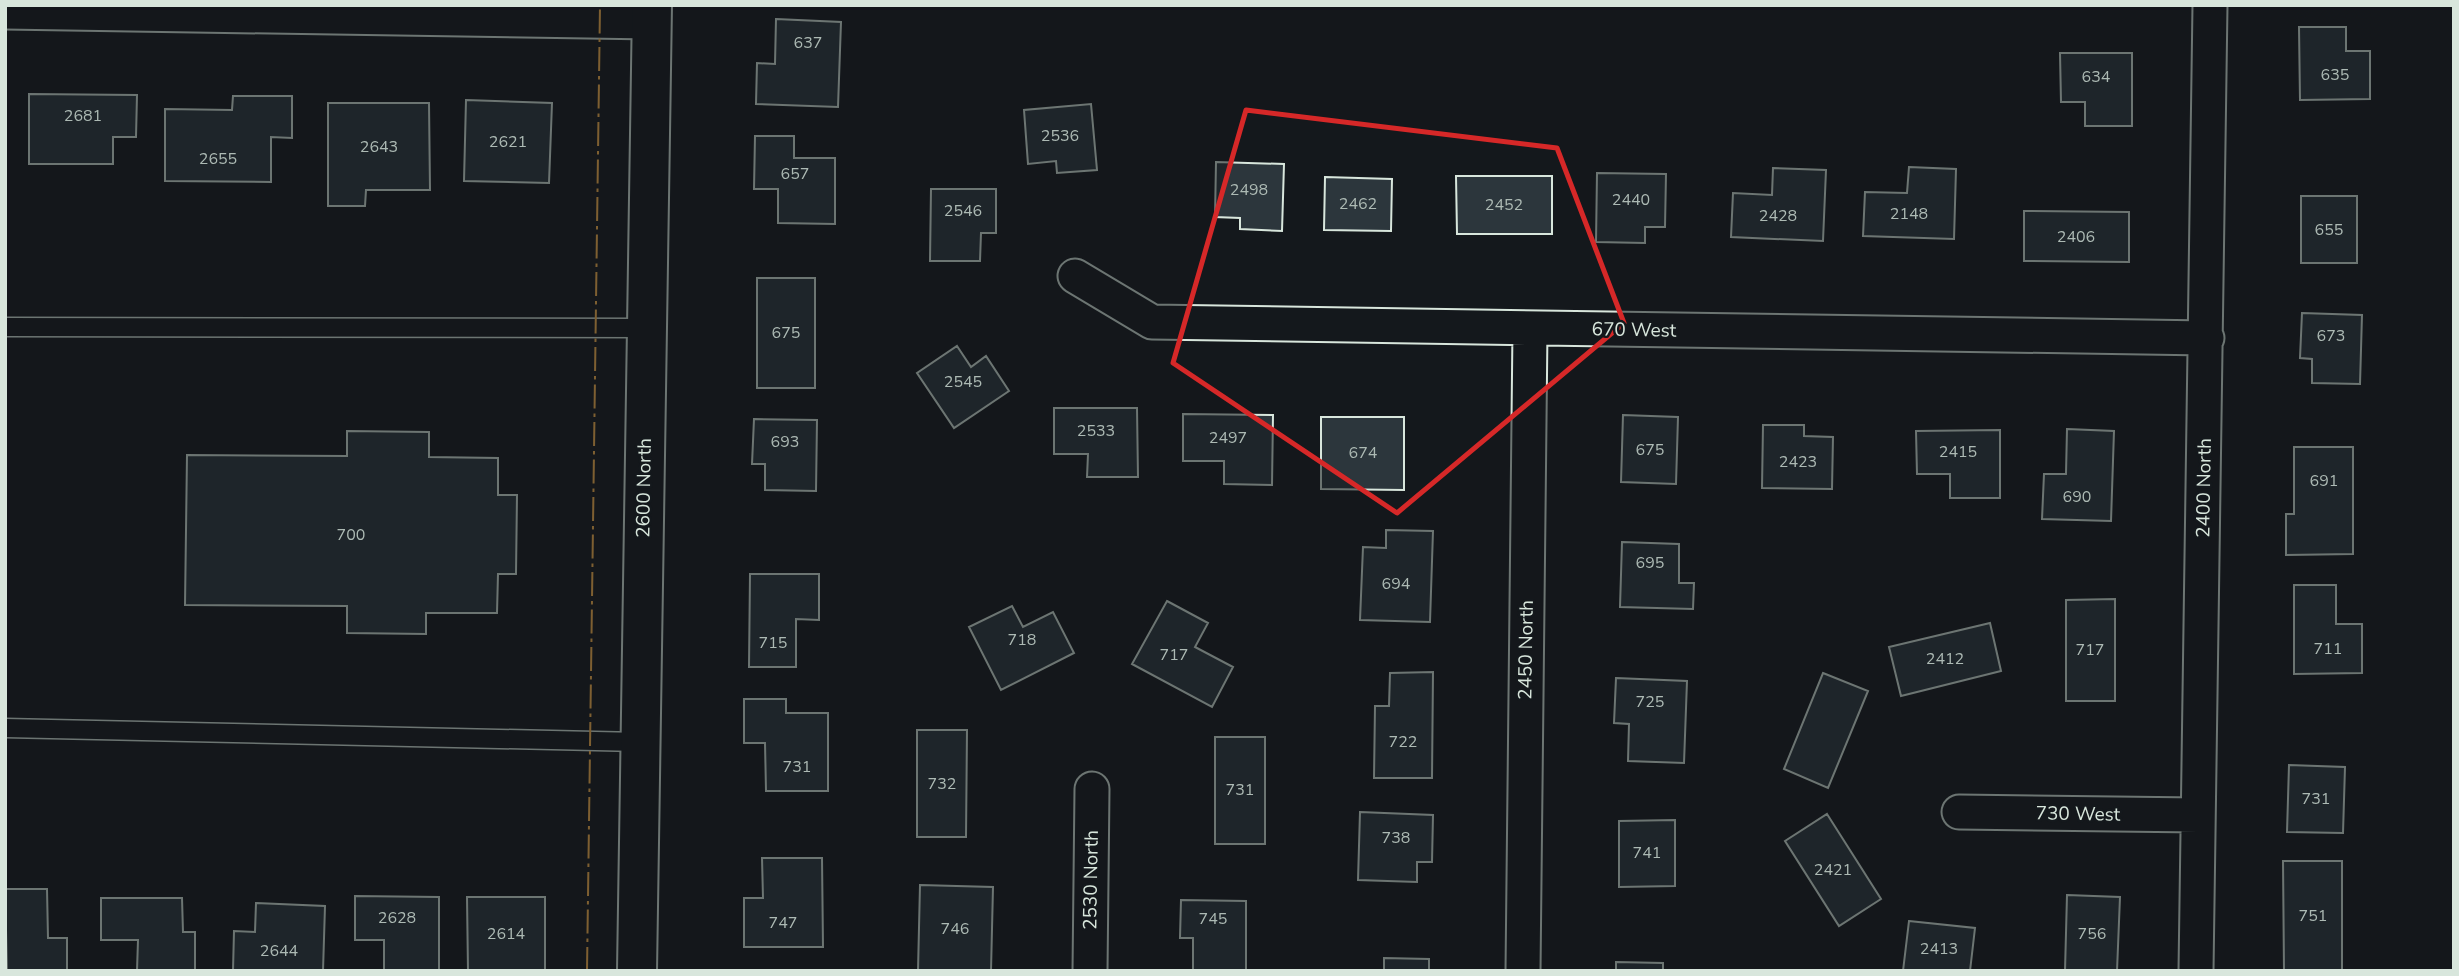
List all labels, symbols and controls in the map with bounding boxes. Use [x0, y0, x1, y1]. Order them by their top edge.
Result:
house number: 637 [794, 32, 822, 54]
house number: 635 [2321, 64, 2349, 86]
house number: 634 [2082, 66, 2111, 88]
house number: 2681 [64, 105, 102, 127]
house number: 2536 [1041, 125, 1079, 147]
house number: 2621 [489, 131, 527, 153]
house number: 2643 [360, 136, 398, 158]
house number: 2655 [199, 148, 237, 170]
house number: 657 [781, 163, 809, 185]
house number: 2498 [1230, 179, 1268, 201]
house number: 2440 [1612, 189, 1650, 211]
house number: 2462 [1339, 193, 1377, 215]
house number: 2452 [1485, 194, 1523, 216]
house number: 2546 [944, 200, 982, 222]
house number: 2148 [1890, 203, 1928, 225]
house number: 2428 [1759, 205, 1797, 227]
house number: 655 [2315, 219, 2343, 241]
house number: 2406 [2057, 226, 2095, 248]
street label: 670 West [1591, 316, 1677, 344]
house number: 675 [772, 322, 800, 344]
house number: 673 [2317, 325, 2345, 347]
house number: 2545 [944, 371, 982, 393]
house number: 2533 [1077, 420, 1115, 442]
house number: 2497 [1209, 427, 1247, 449]
house number: 693 [771, 431, 799, 453]
street label: 2600 North [630, 438, 658, 538]
street label: 2400 North [2190, 438, 2218, 538]
house number: 675 [1636, 439, 1664, 461]
house number: 2415 [1939, 441, 1977, 463]
house number: 674 [1349, 442, 1378, 464]
house number: 2423 [1779, 451, 1817, 473]
house number: 691 [2310, 470, 2338, 492]
house number: 690 [2063, 486, 2091, 508]
house number: 700 [337, 524, 365, 546]
house number: 695 [1636, 552, 1664, 574]
house number: 694 [1382, 573, 1411, 595]
street label: 2450 North [1512, 600, 1540, 700]
house number: 718 [1008, 629, 1036, 651]
house number: 715 [759, 632, 787, 654]
house number: 711 [2314, 638, 2342, 660]
house number: 717 [2076, 639, 2104, 661]
house number: 717 [1160, 644, 1188, 666]
house number: 2412 [1926, 648, 1964, 670]
house number: 725 [1636, 691, 1664, 713]
house number: 722 [1389, 731, 1417, 753]
house number: 731 [783, 756, 811, 778]
house number: 732 [928, 773, 956, 795]
house number: 731 [1226, 779, 1254, 801]
house number: 731 [2302, 788, 2330, 810]
street label: 730 West [2035, 800, 2121, 828]
house number: 738 [1382, 827, 1410, 849]
street label: 2530 North [1077, 830, 1105, 930]
house number: 741 [1633, 842, 1661, 864]
house number: 2421 [1814, 859, 1852, 881]
house number: 751 [2299, 905, 2327, 927]
house number: 2628 [378, 907, 416, 929]
house number: 745 [1199, 908, 1227, 930]
house number: 747 [769, 912, 797, 934]
house number: 746 [941, 918, 969, 940]
house number: 2614 [487, 923, 526, 945]
house number: 756 [2078, 923, 2106, 945]
house number: 2413 [1920, 938, 1958, 960]
house number: 2644 [260, 940, 299, 962]

